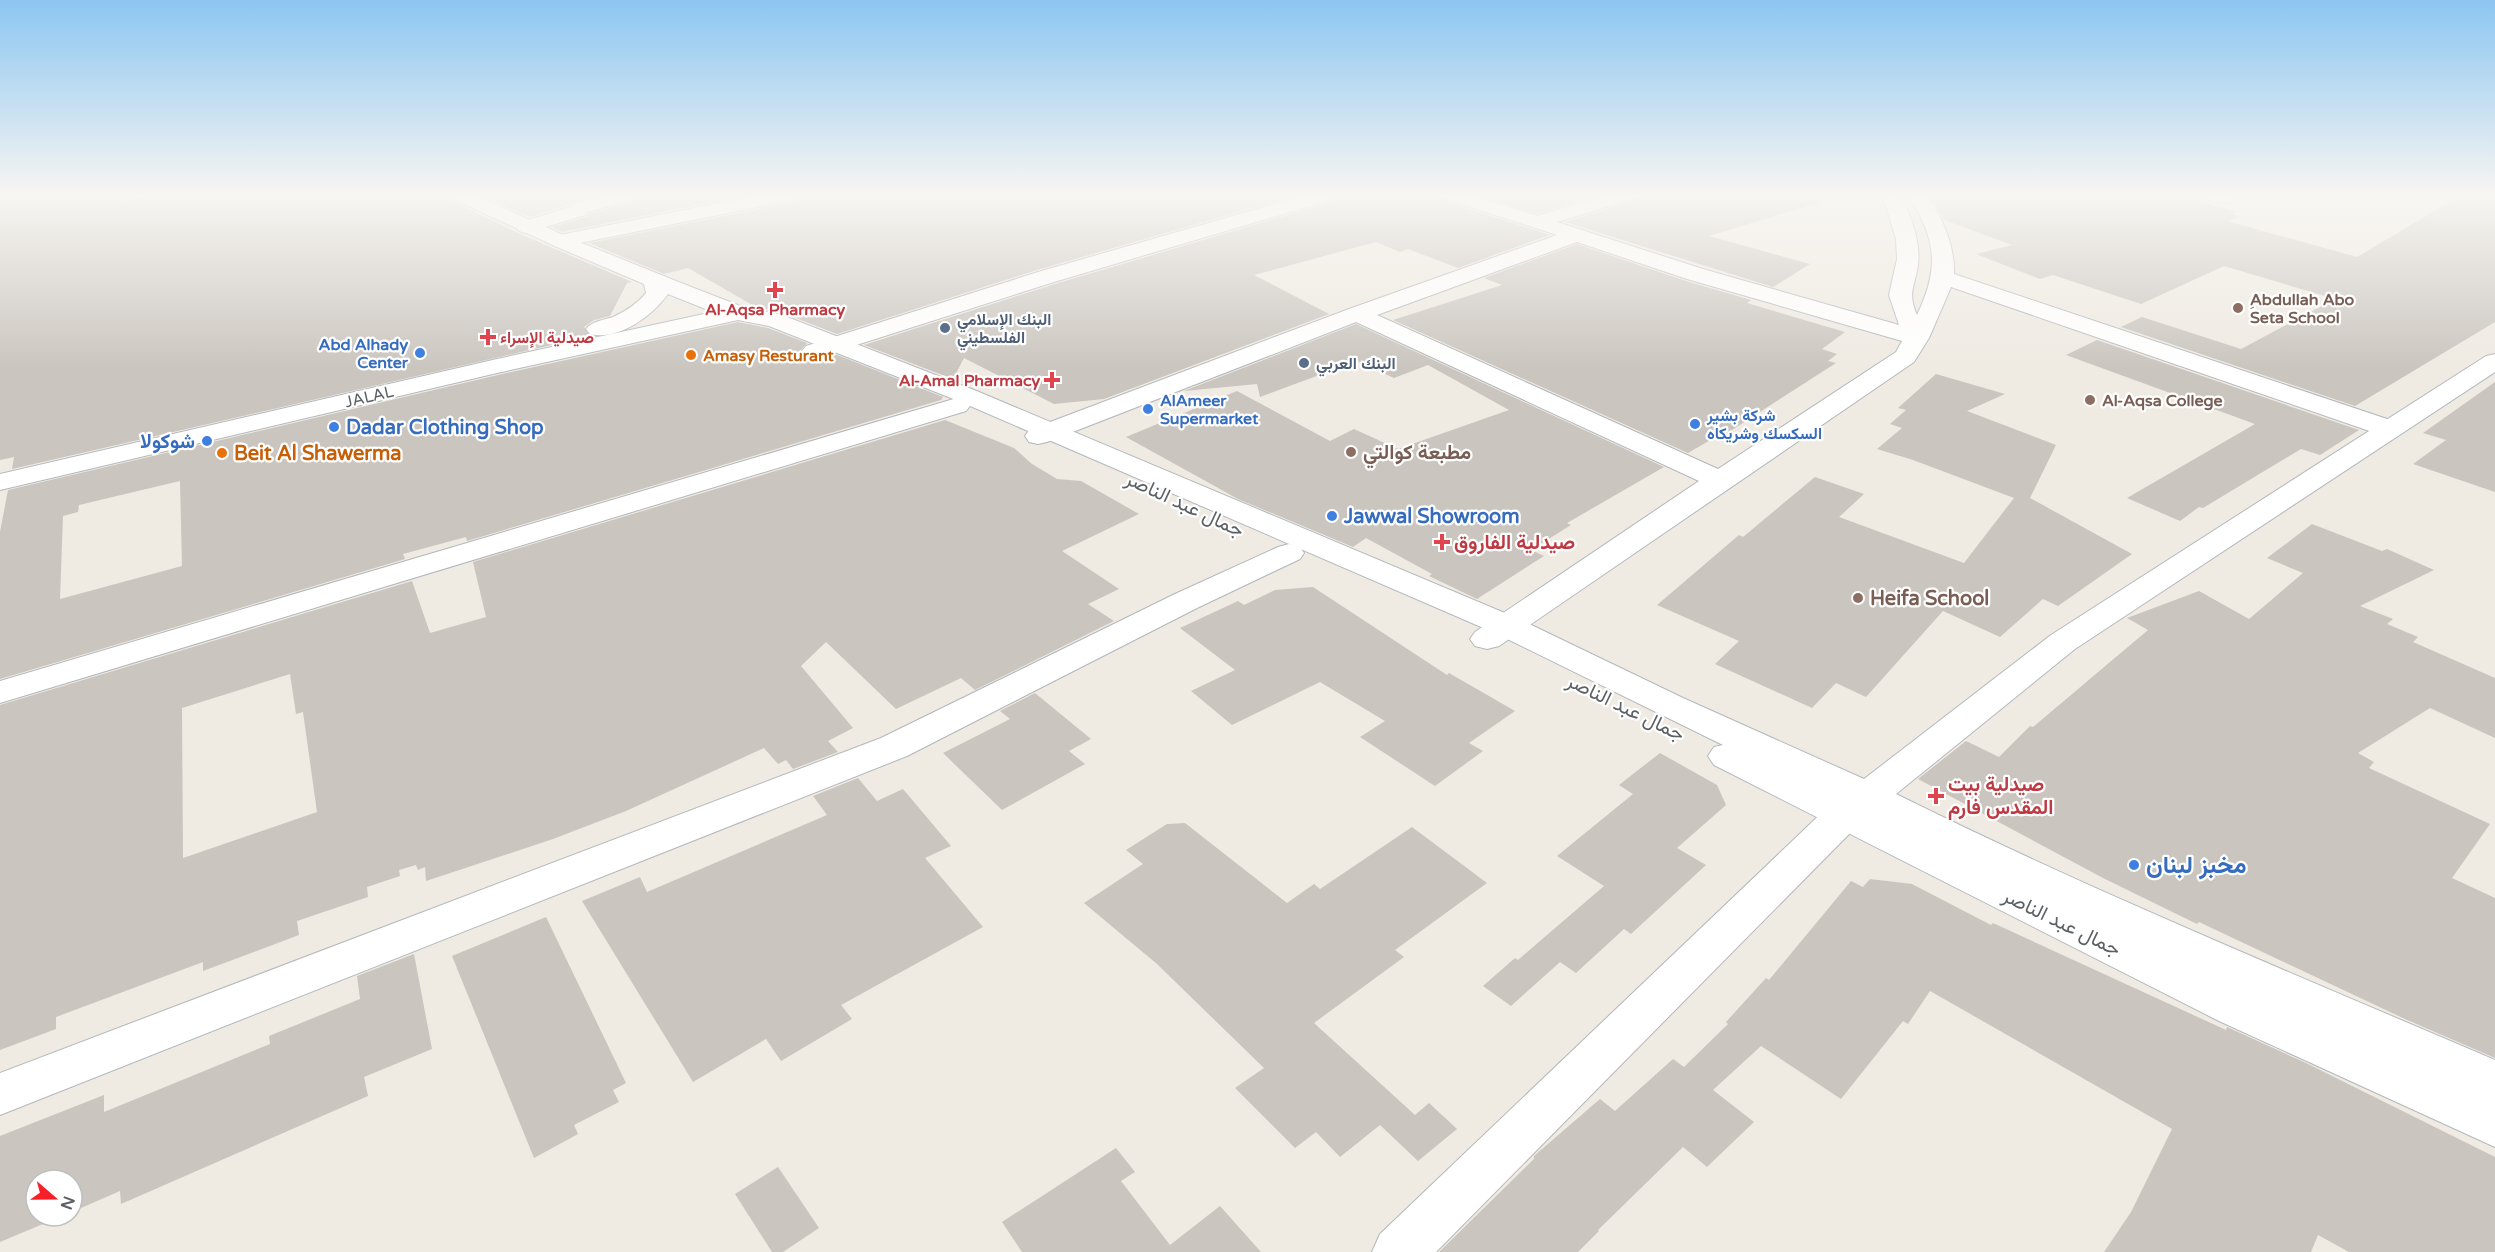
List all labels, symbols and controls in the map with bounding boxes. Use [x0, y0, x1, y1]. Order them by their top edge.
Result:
marker: Al-Aqsa Pharmacy [768, 283, 782, 297]
place label: ِAbdullah Abo Seta School [2250, 290, 2355, 328]
place label: Al-Aqsa Pharmacy [705, 300, 845, 320]
marker: ِAbdullah Abo Seta School [2231, 301, 2245, 315]
place label: البنك الإسلامي الفلسطيني [957, 310, 1051, 351]
marker: البنك الإسلامي الفلسطيني [938, 321, 952, 335]
place label: صيدلية الإسراء [500, 328, 594, 348]
marker: صيدلية الإسراء [481, 330, 495, 344]
place label: Abd Alhady Center [319, 335, 409, 373]
marker: Abd Alhady Center [413, 346, 427, 360]
place label: Amasy Resturant [703, 346, 834, 366]
marker: Amasy Resturant [684, 348, 698, 362]
place label: البنك العربي [1316, 354, 1396, 377]
marker: البنك العربي [1297, 356, 1311, 370]
place label: Al-Amal Pharmacy [899, 371, 1040, 391]
marker: Al-Amal Pharmacy [1045, 373, 1059, 387]
street label: JALAL [343, 382, 396, 412]
place label: AlAmeer Supermarket [1160, 391, 1259, 429]
place label: Al-Aqsa College [2102, 391, 2223, 411]
marker: Al-Aqsa College [2083, 393, 2097, 407]
marker: AlAmeer Supermarket [1141, 402, 1155, 416]
place label: شركة بشير السكسك وشريكاه [1706, 406, 1822, 444]
place label: Dadar Clothing Shop [346, 416, 544, 440]
marker: شركة بشير السكسك وشريكاه [1688, 417, 1702, 431]
marker: Dadar Clothing Shop [327, 420, 341, 434]
place label: شوكولا [140, 430, 195, 454]
marker: شوكولا [200, 434, 214, 448]
place label: مطبعة كوالتي [1363, 441, 1471, 469]
place label: Beit Al Shawerma [234, 442, 402, 466]
marker: مطبعة كوالتي [1344, 445, 1358, 459]
marker: Beit Al Shawerma [215, 446, 229, 460]
street label: جمال عبد الناصر [1121, 467, 1248, 543]
place label: Jawwal Showroom [1343, 505, 1520, 529]
marker: Jawwal Showroom [1325, 509, 1339, 523]
place label: صيدلية الفاروق [1454, 531, 1575, 555]
marker: صيدلية الفاروق [1435, 535, 1449, 549]
place label: Heifa School [1870, 587, 1989, 611]
marker: Heifa School [1851, 591, 1865, 605]
street label: جمال عبد الناصر [1562, 669, 1688, 747]
place label: صيدلية بيت المقدس فارم [1948, 773, 2054, 820]
marker: صيدلية بيت المقدس فارم [1929, 789, 1943, 803]
place label: مخبز لبنان [2146, 851, 2246, 880]
marker: مخبز لبنان [2127, 858, 2141, 872]
street label: جمال عبد الناصر [1998, 884, 2124, 962]
north arrow [24, 1168, 84, 1228]
text: N [56, 1193, 79, 1212]

